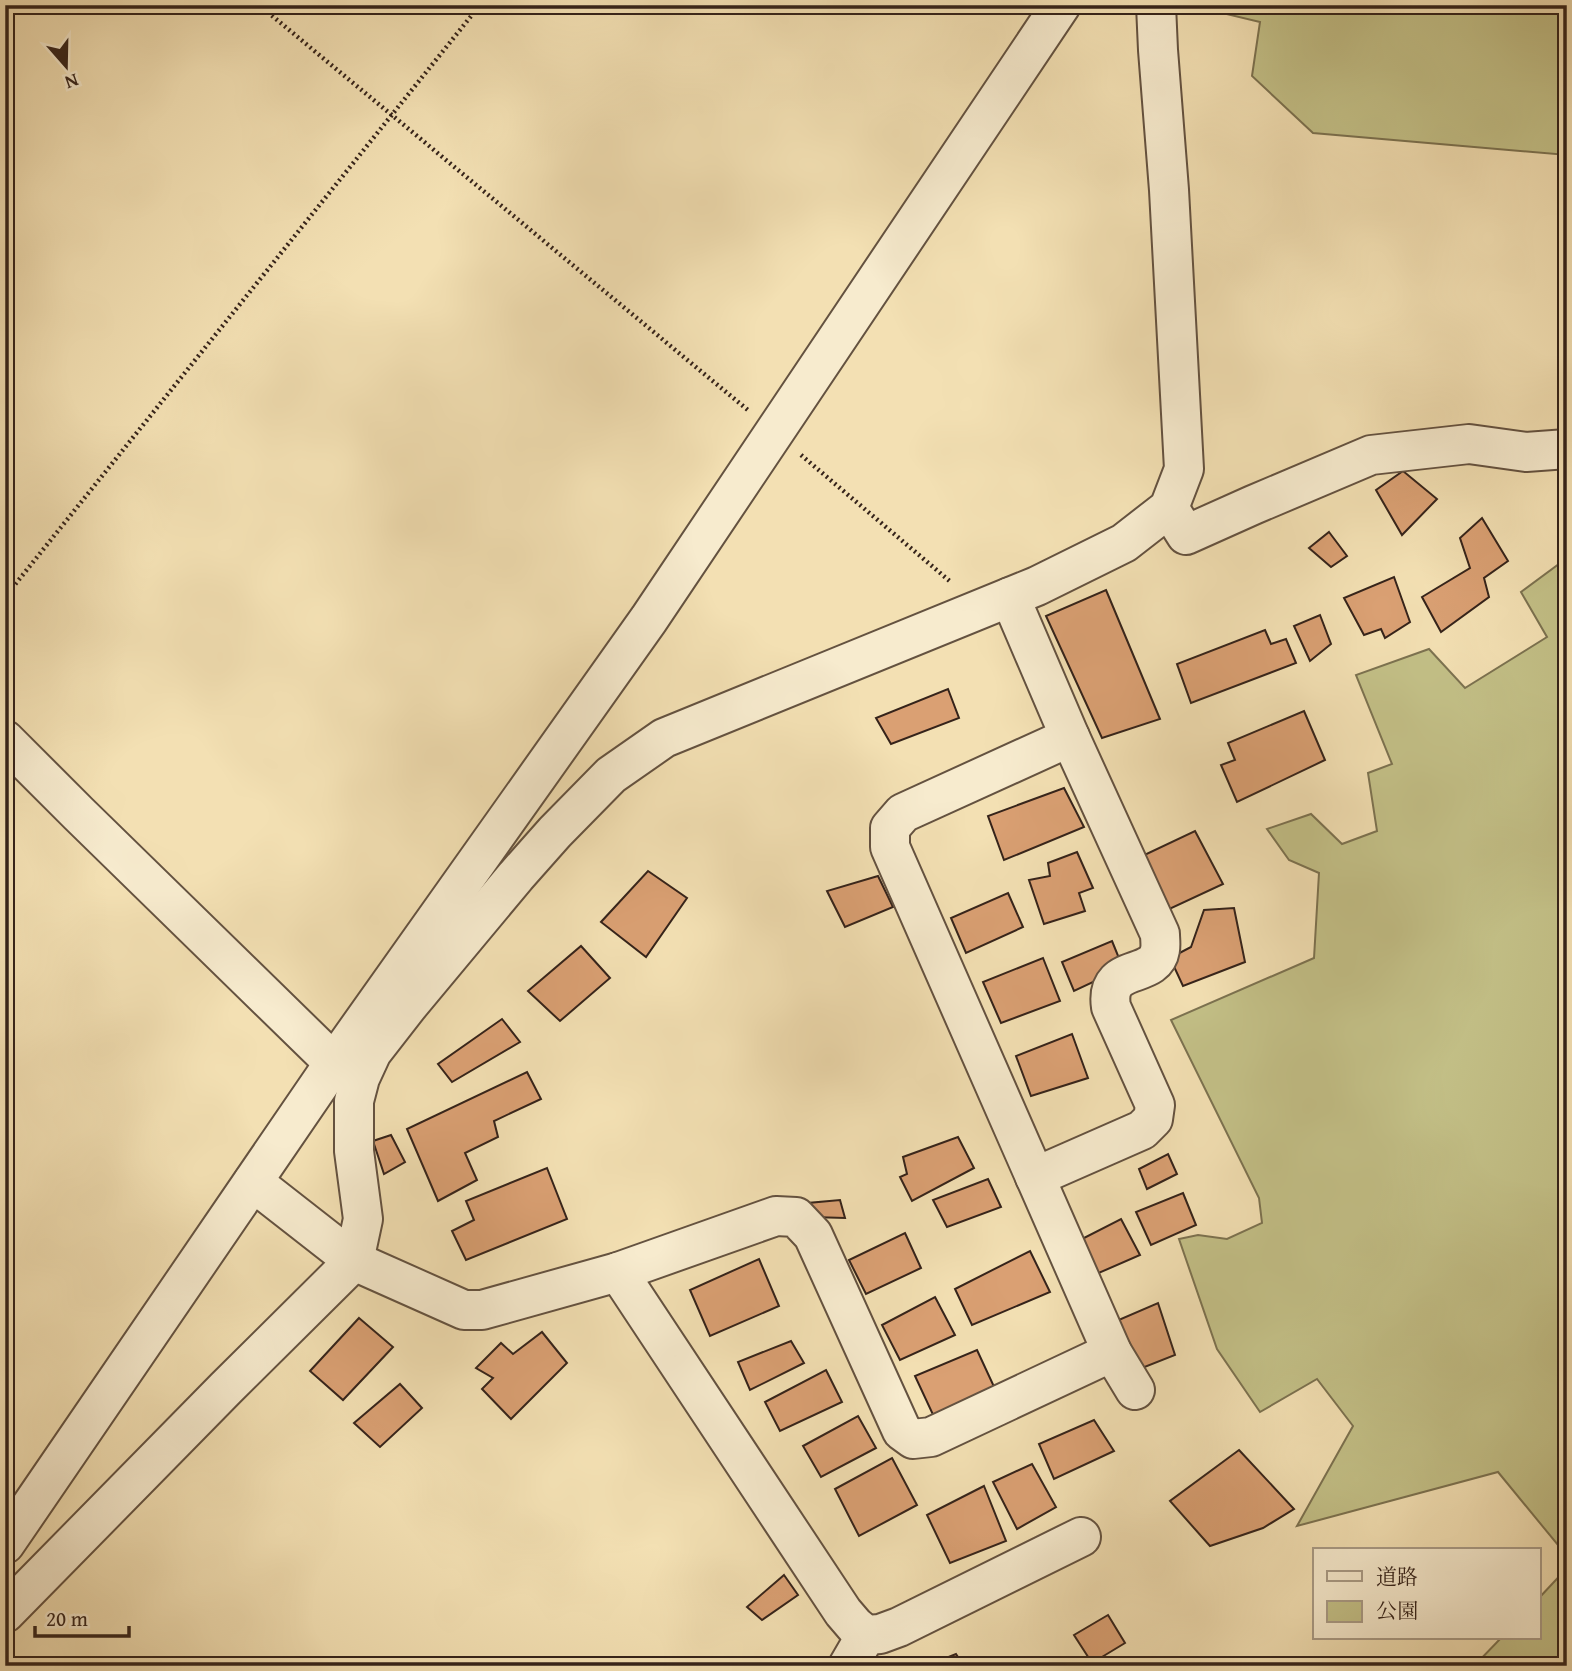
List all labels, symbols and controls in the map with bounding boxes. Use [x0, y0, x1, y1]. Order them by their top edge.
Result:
north arrow [32, 32, 102, 102]
text: N [61, 67, 83, 97]
legend [1313, 1548, 1540, 1640]
text: 道路 [1376, 1561, 1418, 1592]
scale bar [35, 1594, 130, 1638]
text: 公園 [1376, 1595, 1418, 1626]
text: 20 m [46, 1603, 88, 1634]

